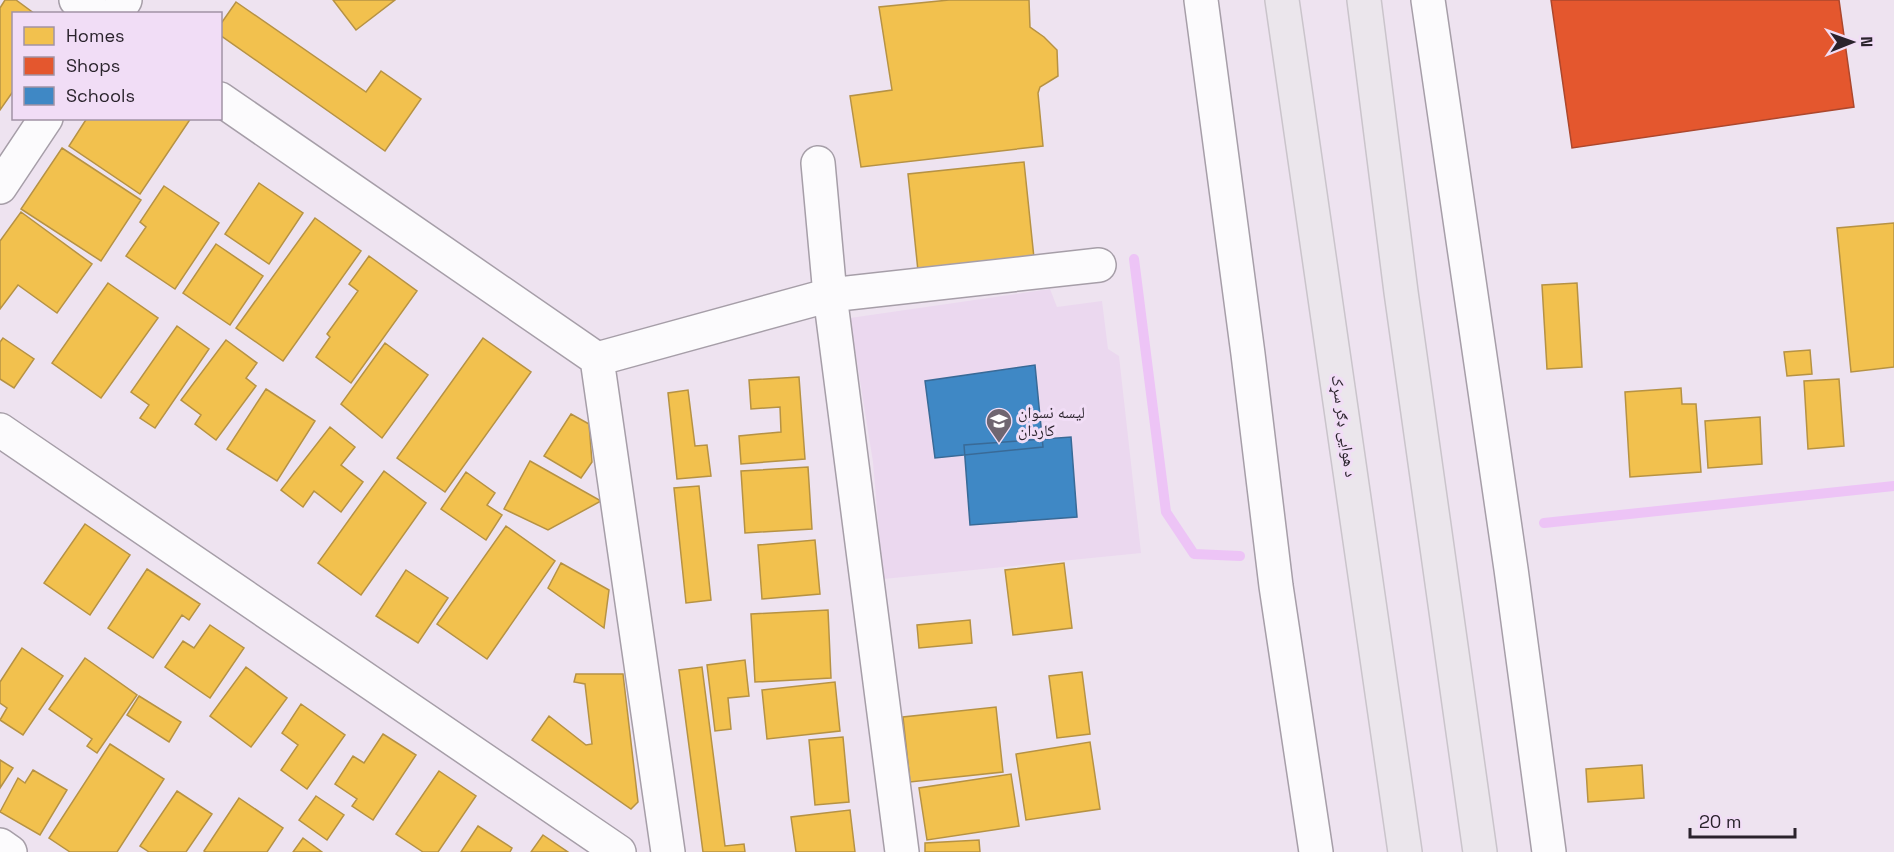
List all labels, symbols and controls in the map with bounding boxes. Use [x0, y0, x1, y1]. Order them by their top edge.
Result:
legend [12, 12, 222, 120]
north arrow [1822, 12, 1882, 72]
text: Homes [66, 24, 125, 47]
text: N [1856, 36, 1877, 47]
text: Shops [66, 54, 120, 77]
text: Schools [66, 84, 135, 107]
street label: د هوایی ډګر سړک [1326, 373, 1362, 479]
place label: لیسه نسوان کاردان [1018, 402, 1085, 441]
school or university icon: لیسه نسوان کاردان [984, 406, 1014, 444]
scale bar [1690, 801, 1795, 839]
text: 20 m [1699, 810, 1742, 833]

